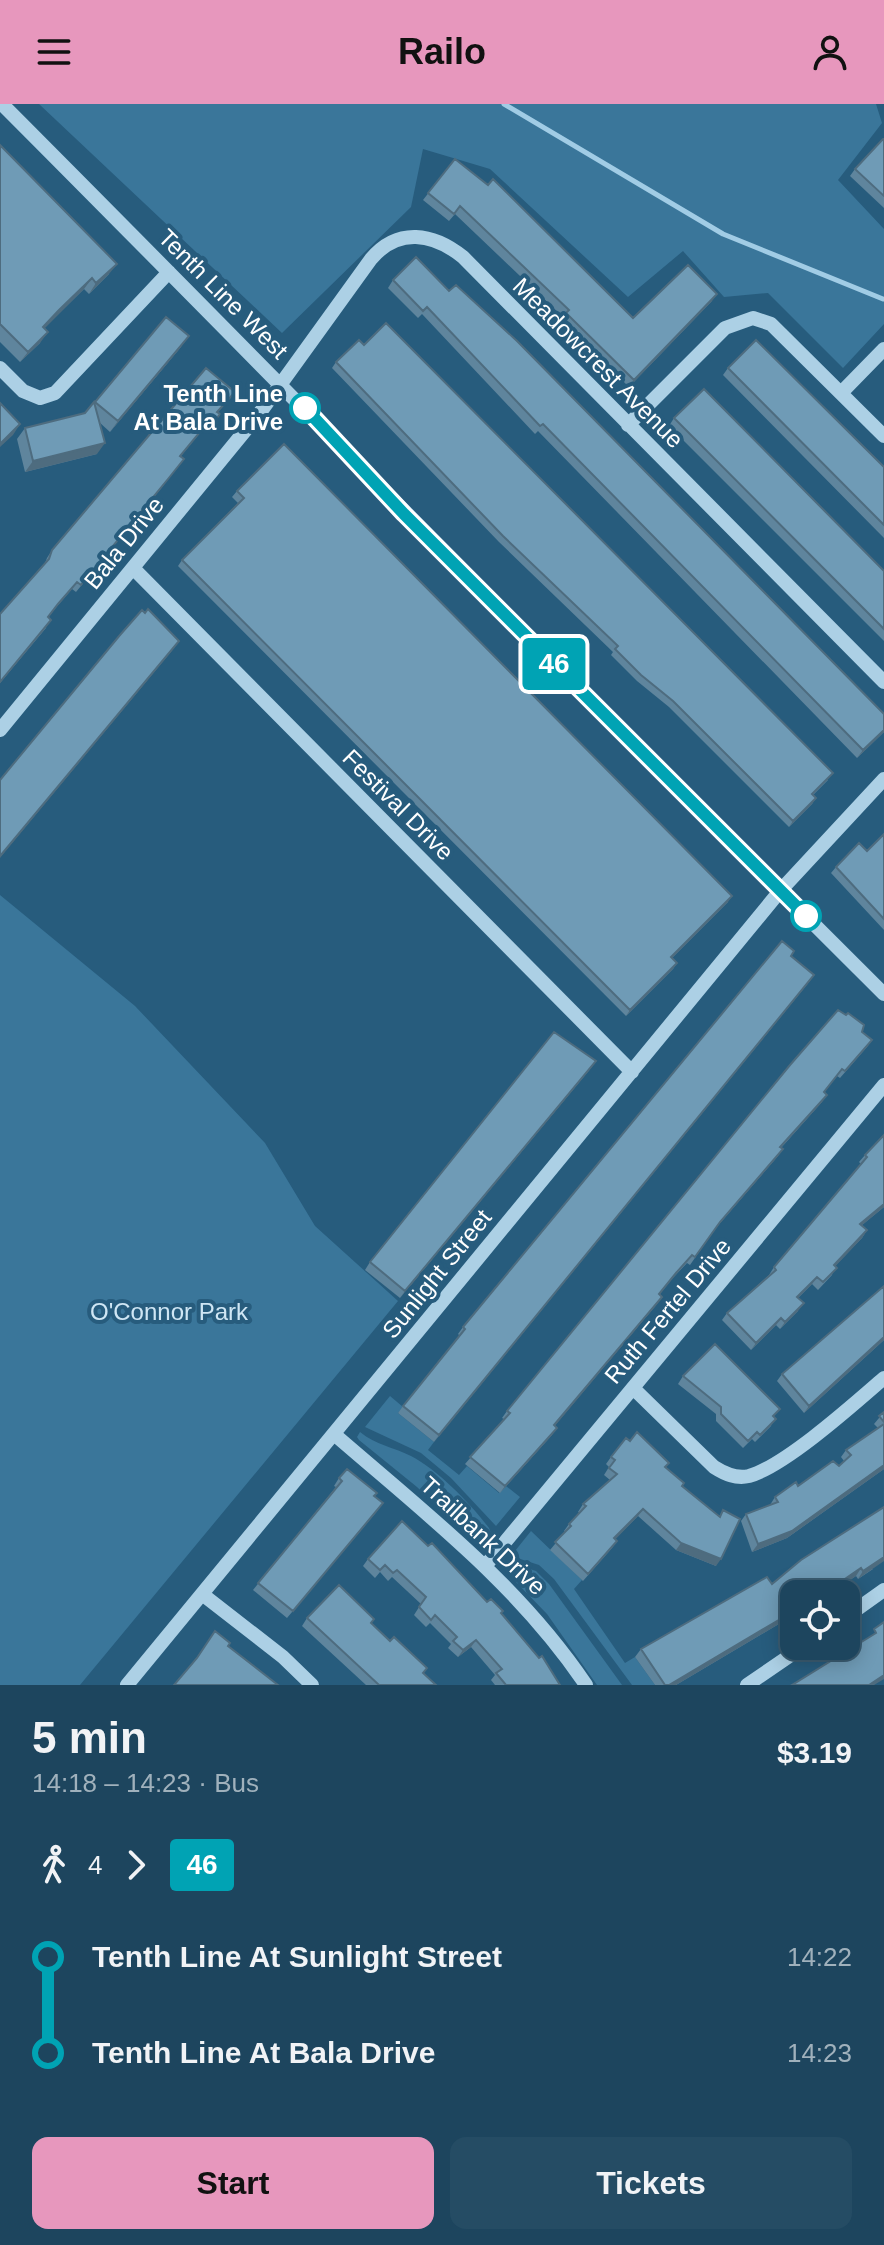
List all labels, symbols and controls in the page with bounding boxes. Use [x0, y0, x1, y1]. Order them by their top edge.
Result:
icon: menu [32, 30, 76, 74]
icon: person [808, 30, 852, 74]
text: Railo [398, 31, 486, 72]
street label: Tenth Line West [153, 223, 294, 364]
street label: Meadowcrest Avenue [508, 272, 689, 453]
place label: Tenth Line At Bala Drive [134, 380, 283, 435]
marker: Tenth Line At Bala Drive [290, 393, 320, 423]
street label: Bala Drive [78, 491, 169, 594]
line badge: 46 [518, 638, 590, 690]
text: 46 [538, 648, 570, 679]
street label: Festival Drive [337, 744, 459, 866]
unlabelled marker [791, 901, 821, 931]
street label: Sunlight Street [377, 1204, 497, 1343]
street label: Ruth Fertel Drive [599, 1233, 736, 1389]
park label: O'Connor Park [90, 1298, 249, 1325]
street label: Trailbank Drive [415, 1471, 551, 1600]
map controls [780, 1580, 860, 1660]
button: locate [780, 1580, 860, 1660]
text: 5 min [32, 1713, 147, 1762]
text: $3.19 [777, 1736, 852, 1769]
text: 14:18 – 14:23 · Bus [32, 1768, 259, 1798]
icon: walk [32, 1843, 76, 1887]
icon: forward [114, 1843, 158, 1887]
text: 46 [186, 1849, 218, 1880]
text: 4 [88, 1850, 102, 1880]
text: Tenth Line At Sunlight Street [92, 1940, 502, 1973]
text: 14:22 [787, 1942, 852, 1972]
text: Tenth Line At Bala Drive [92, 2036, 435, 2069]
text: 14:23 [787, 2038, 852, 2068]
button: Start [32, 2137, 434, 2229]
button: Tickets [450, 2137, 852, 2229]

